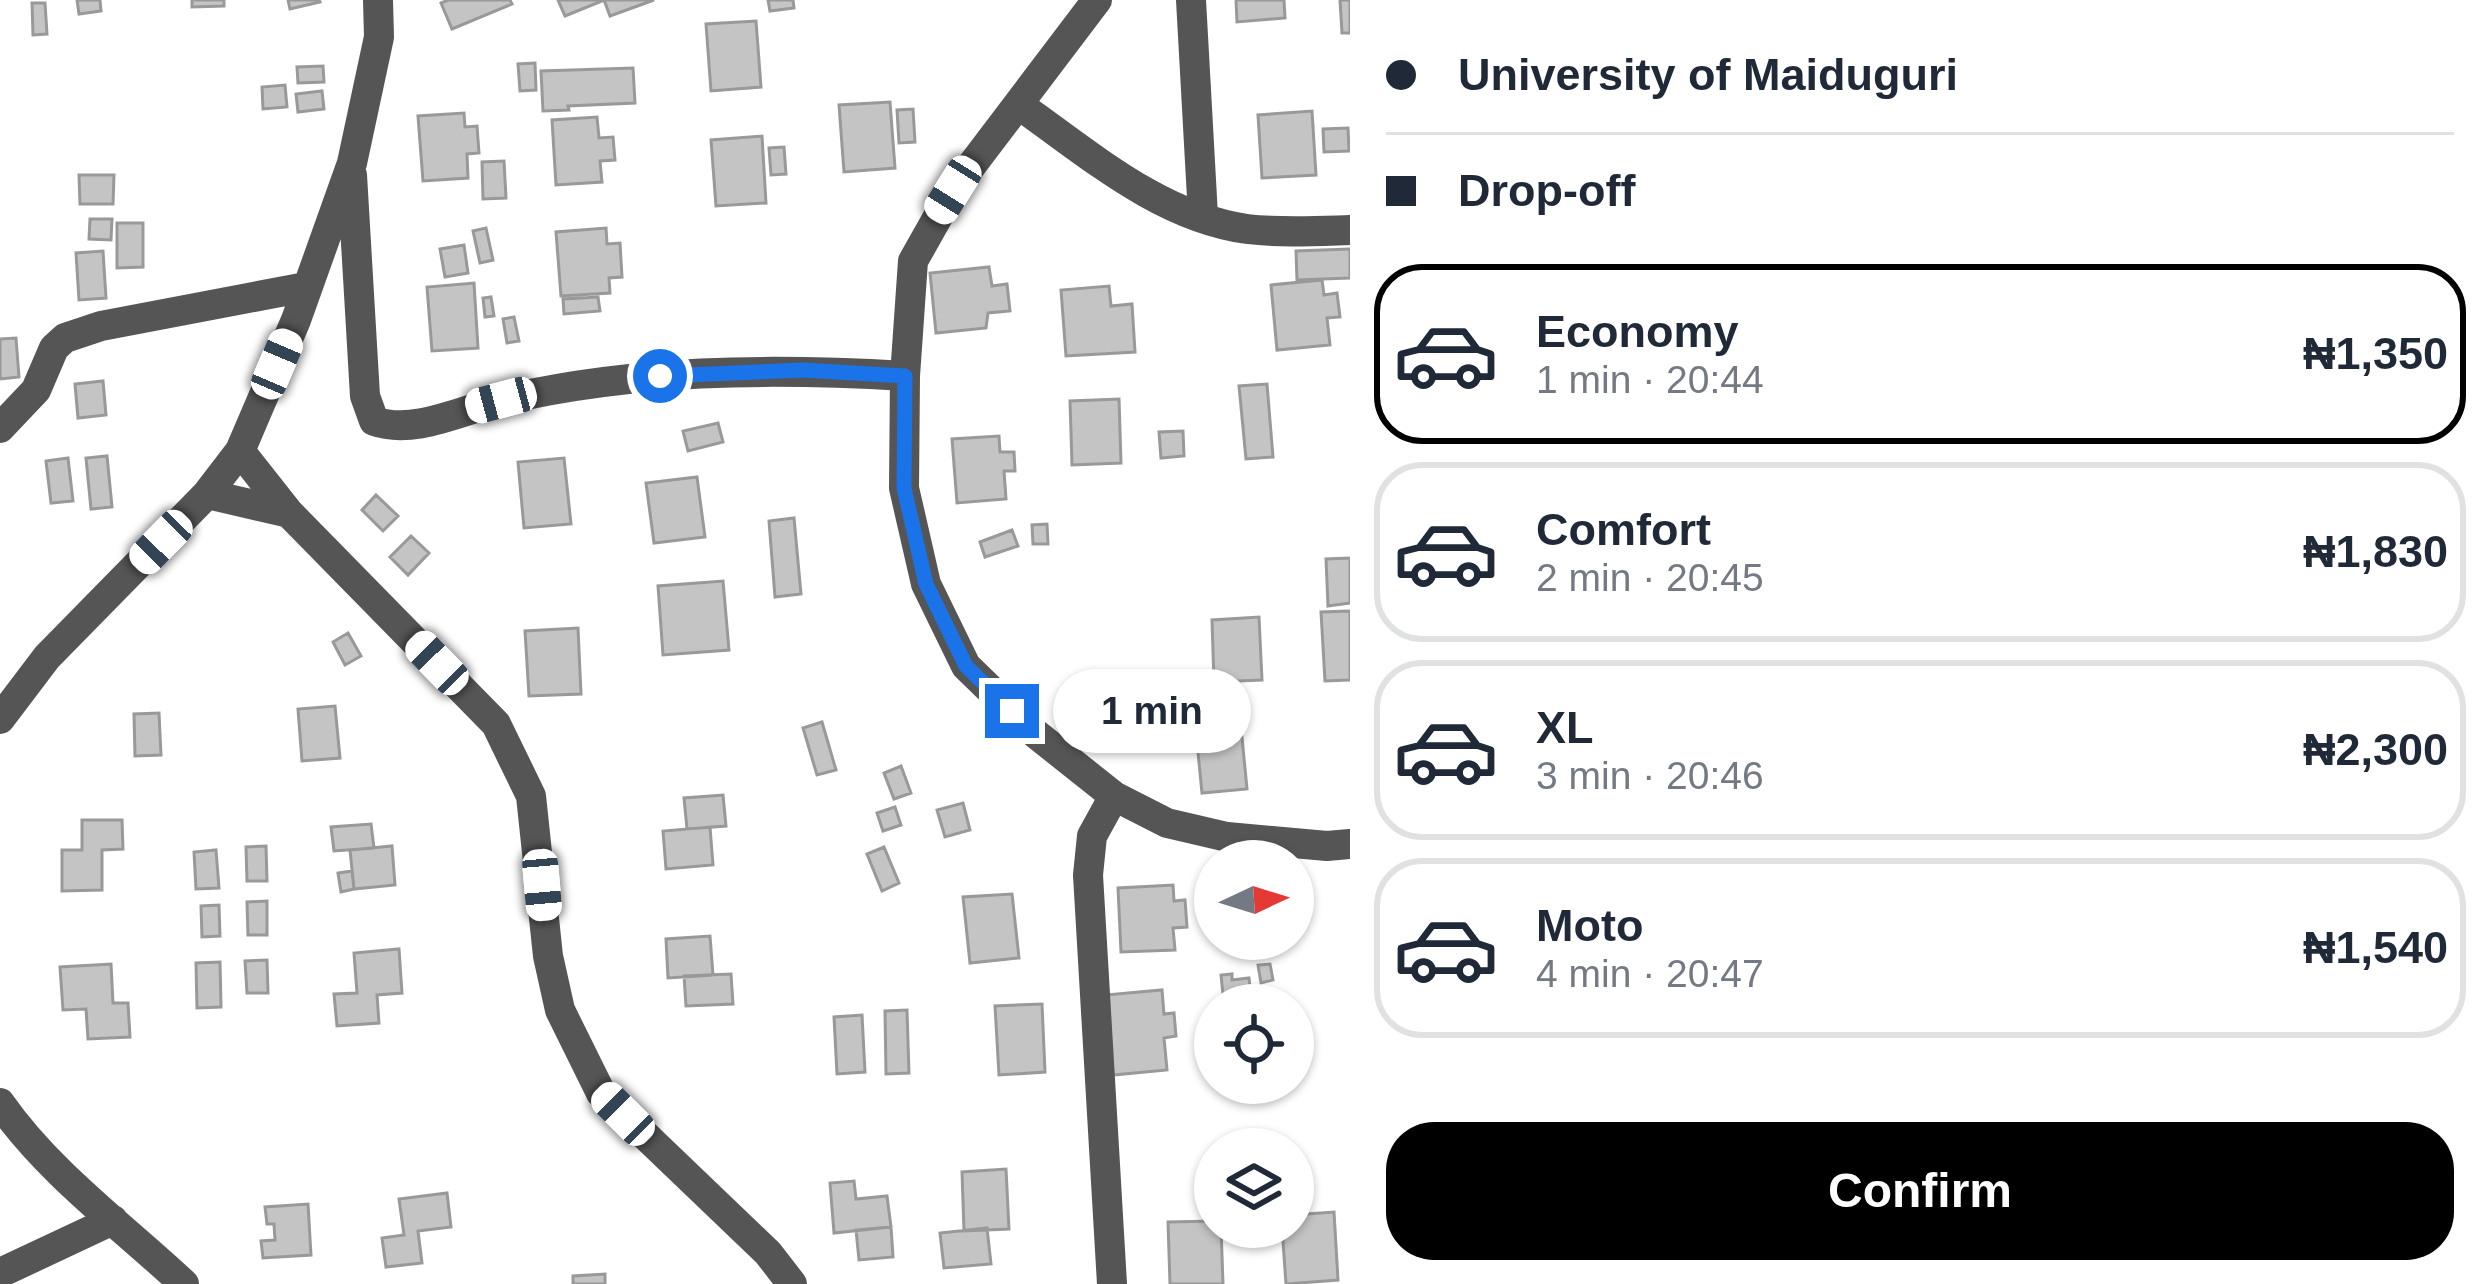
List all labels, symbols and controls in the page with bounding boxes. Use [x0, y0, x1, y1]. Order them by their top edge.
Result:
text: University of Maiduguri [1458, 49, 1958, 100]
car [919, 150, 987, 230]
text: Drop-off [1458, 165, 1635, 216]
icon: car [1392, 300, 1500, 408]
text: Economy [1536, 306, 1739, 357]
car [246, 324, 308, 404]
text: ₦1,350 [2303, 328, 2448, 379]
route start [633, 349, 687, 403]
text: 1 min · 20:44 [1536, 358, 1764, 401]
car [462, 373, 540, 427]
icon: car [1392, 498, 1500, 606]
car [123, 504, 199, 580]
text: Comfort [1536, 504, 1711, 555]
text: ₦1,830 [2303, 526, 2448, 577]
text: 2 min · 20:45 [1536, 556, 1764, 599]
car [399, 625, 475, 701]
callout: 1 min [1054, 669, 1252, 753]
route end [985, 684, 1039, 738]
text: 1 min [1101, 689, 1203, 732]
icon: car [1392, 696, 1500, 804]
text: XL [1536, 702, 1594, 753]
text: ₦2,300 [2303, 724, 2448, 775]
text: 3 min · 20:46 [1536, 754, 1764, 797]
north arrow [1194, 840, 1314, 960]
map controls [1194, 840, 1314, 1248]
car [521, 848, 563, 922]
icon: car [1392, 894, 1500, 1002]
text: Moto [1536, 900, 1643, 951]
text: ₦1,540 [2303, 922, 2448, 973]
text: 4 min · 20:47 [1536, 952, 1764, 995]
button: locate [1194, 984, 1314, 1104]
car [585, 1076, 661, 1152]
button: Confirm [1386, 1122, 2454, 1260]
button: layers [1194, 1128, 1314, 1248]

